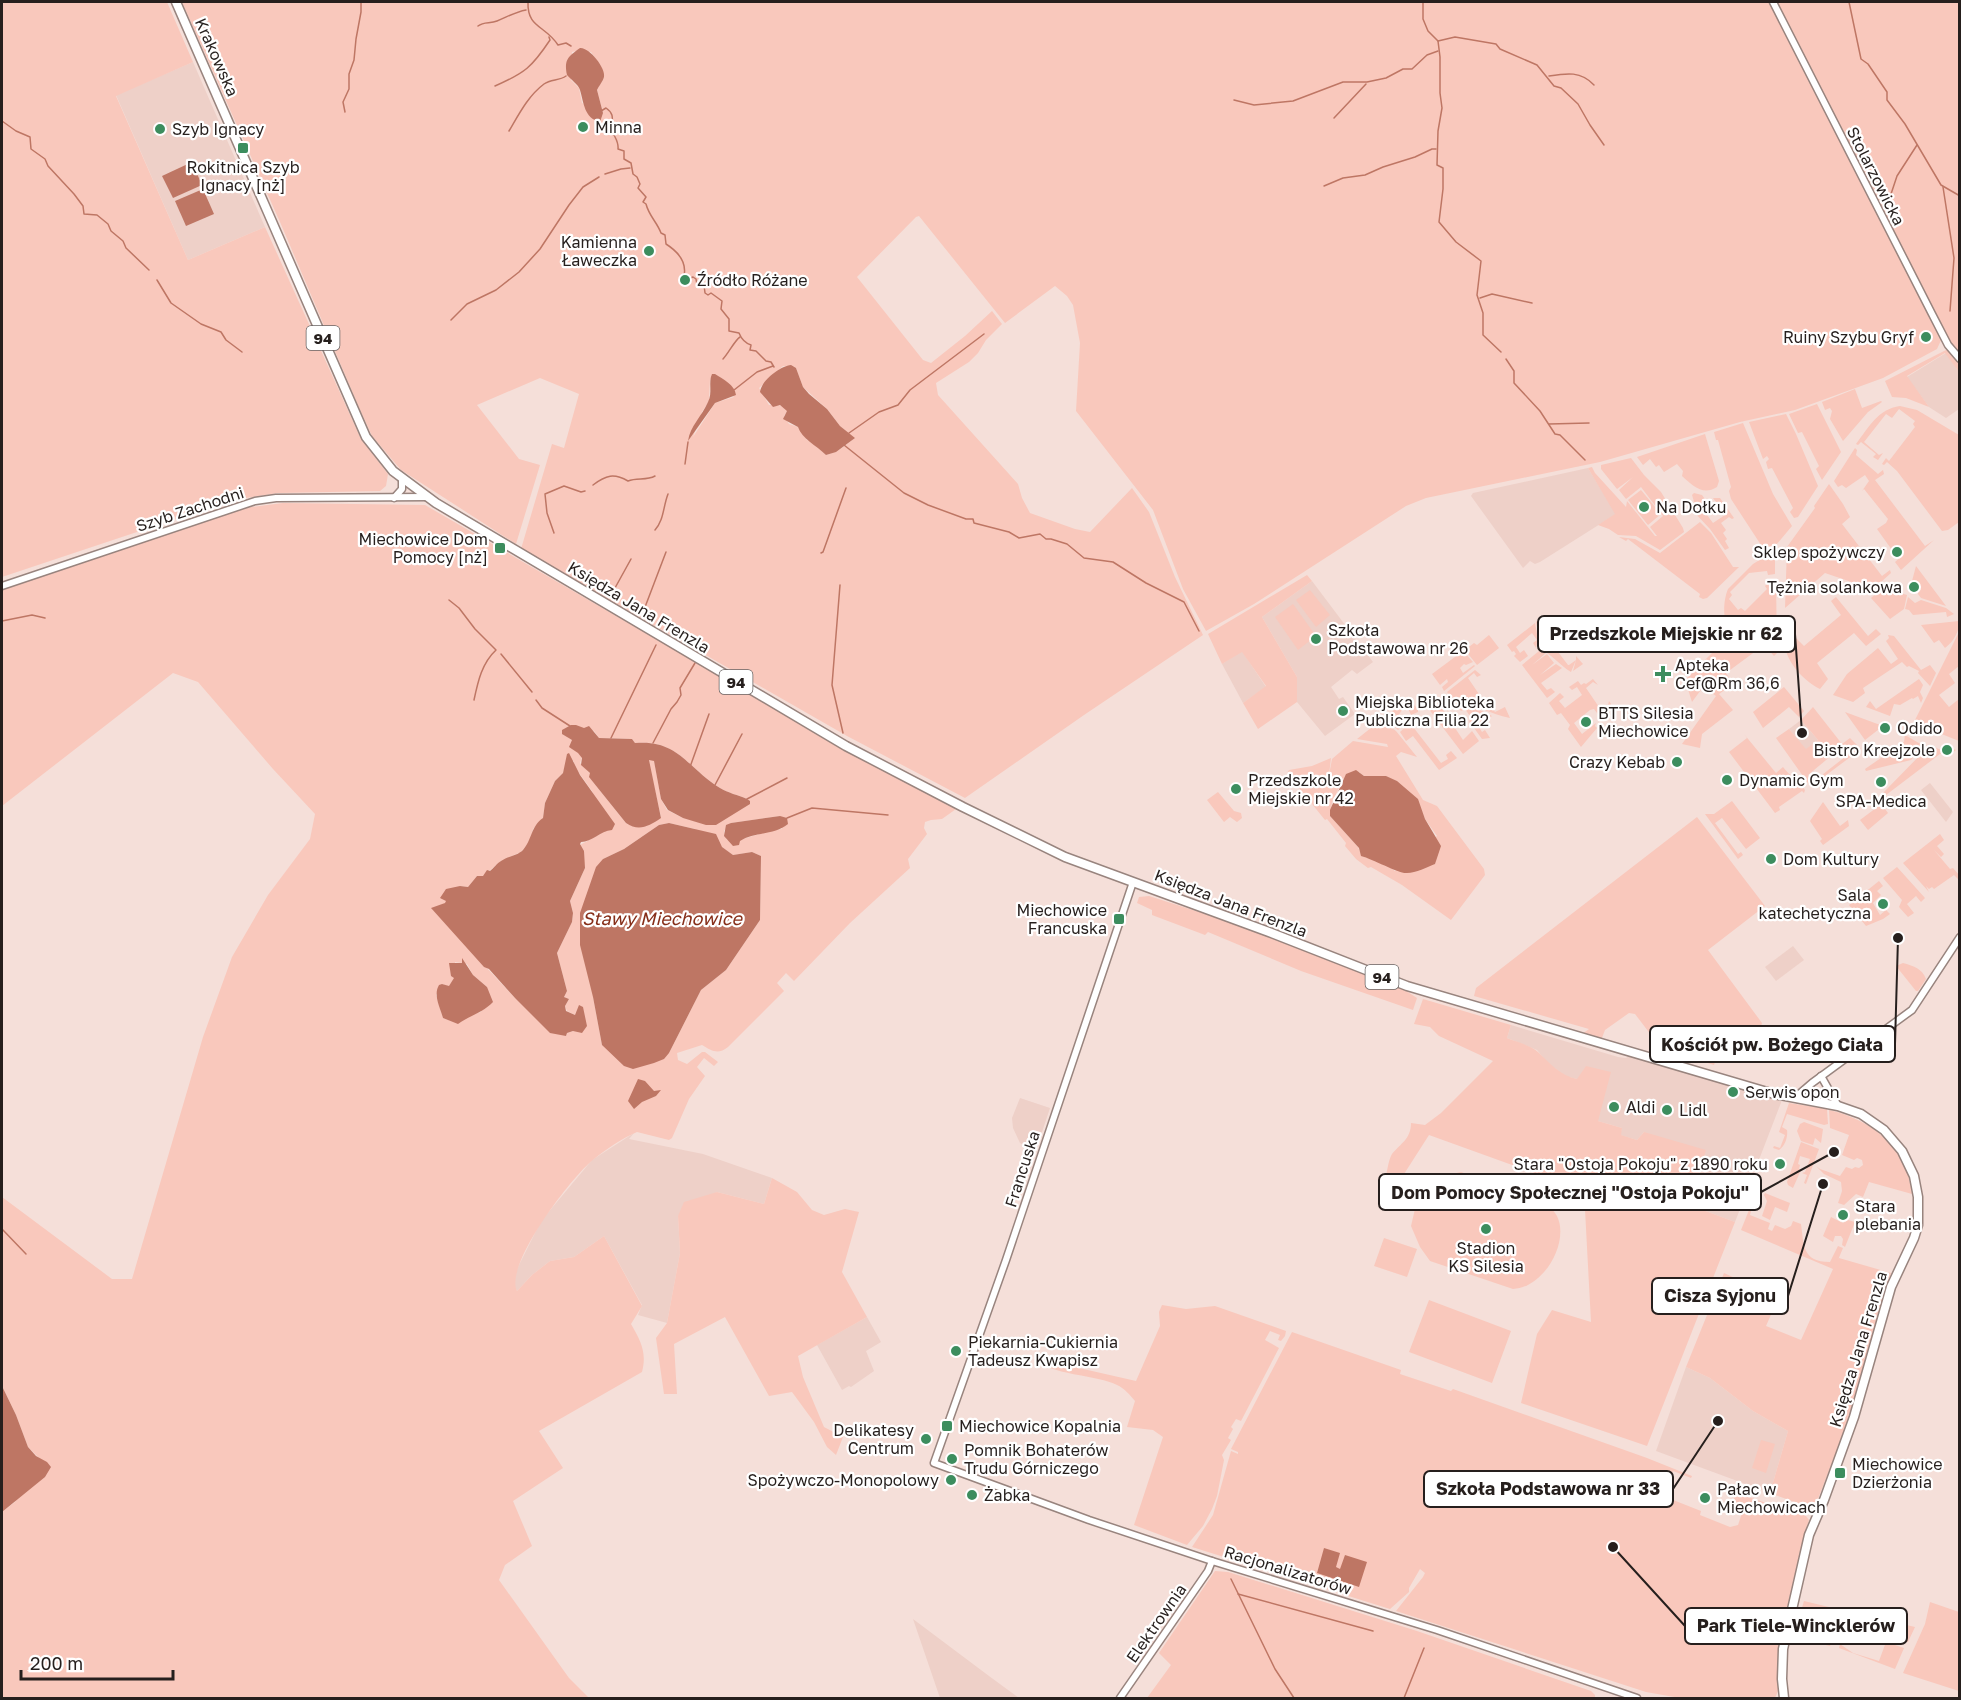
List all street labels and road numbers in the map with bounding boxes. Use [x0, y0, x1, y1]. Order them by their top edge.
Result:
street label: Krakowska [191, 15, 243, 99]
street label: Stolarzowicka [1843, 123, 1909, 229]
road number: 94 [306, 326, 340, 350]
street label: Szyb Zachodni [134, 482, 246, 536]
street label: Księdza Jana Frenzla [564, 557, 714, 657]
road number: 94 [720, 670, 752, 694]
street label: Księdza Jana Frenzla [1152, 865, 1310, 941]
road number: 94 [1366, 965, 1398, 989]
street label: Francuska [1000, 1128, 1044, 1210]
street label: Księdza Jana Frenzla [1825, 1269, 1891, 1429]
street label: Racjonalizatorów [1222, 1541, 1354, 1599]
street label: Elektrownia [1122, 1580, 1190, 1666]

